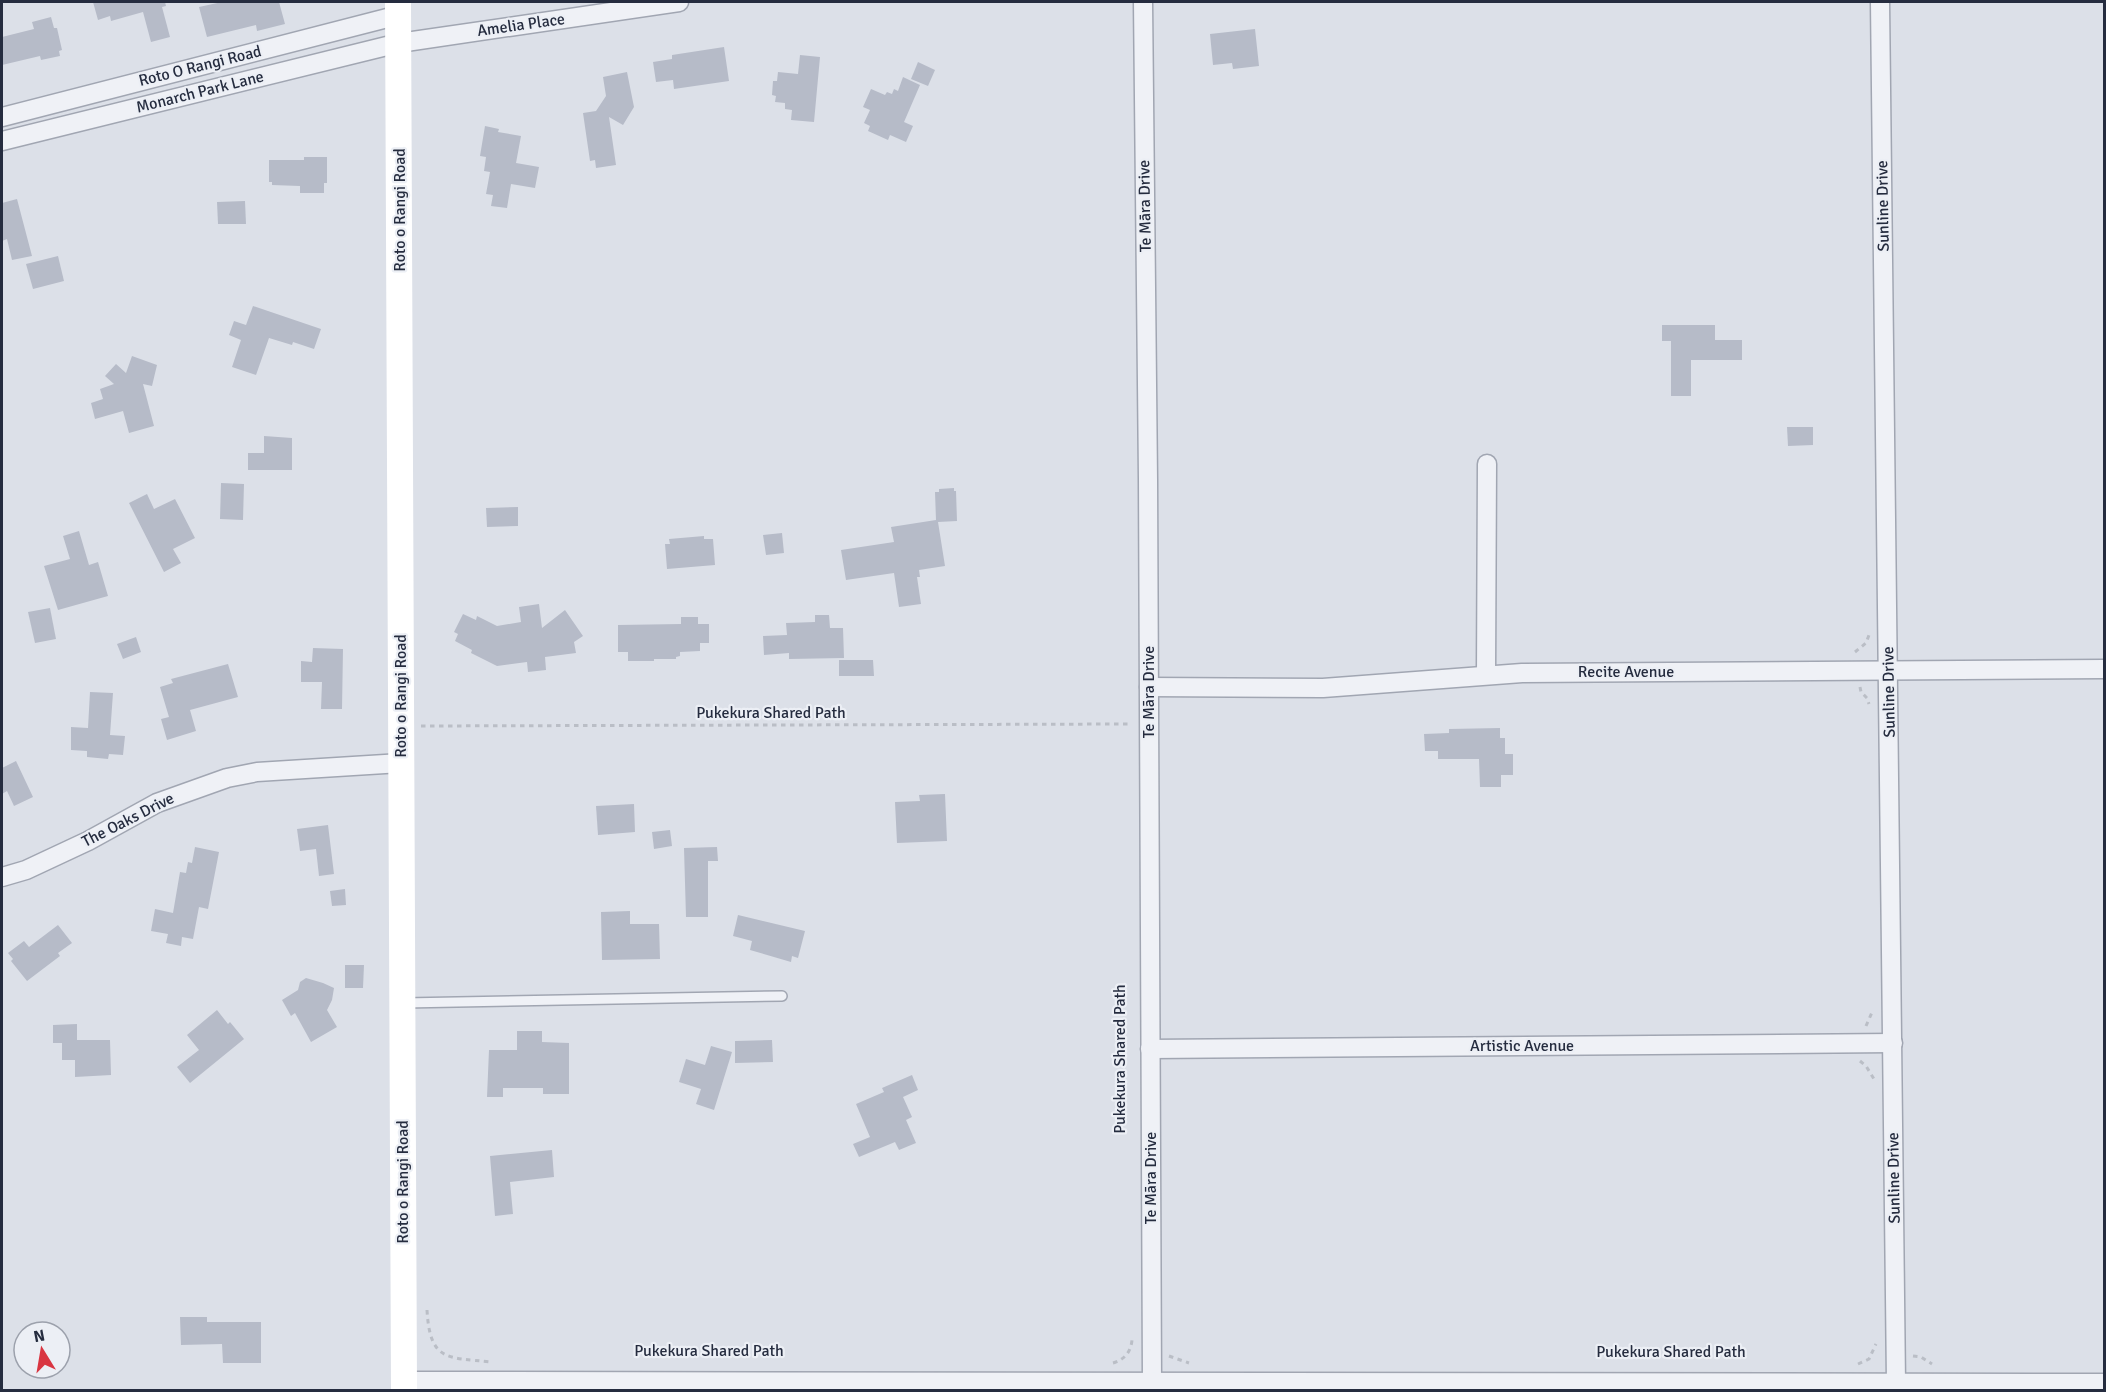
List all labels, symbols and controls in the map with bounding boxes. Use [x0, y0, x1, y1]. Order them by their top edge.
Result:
street label: Amelia Place [476, 9, 566, 41]
street label: Roto O Rangi Road [137, 41, 263, 91]
street label: Monarch Park Lane [134, 66, 266, 118]
street label: Roto o Rangi Road [390, 148, 410, 272]
street label: Te Māra Drive [1134, 160, 1156, 252]
street label: Sunline Drive [1872, 160, 1894, 252]
street label: Roto o Rangi Road [391, 634, 411, 758]
street label: Te Māra Drive [1139, 646, 1159, 738]
street label: Sunline Drive [1878, 646, 1900, 738]
street label: Recite Avenue [1578, 662, 1674, 682]
street label: Pukekura Shared Path [696, 703, 846, 723]
street label: The Oaks Drive [79, 788, 177, 852]
street label: Pukekura Shared Path [1110, 984, 1130, 1134]
street label: Artistic Avenue [1470, 1036, 1574, 1056]
street label: Roto o Rangi Road [393, 1120, 413, 1244]
street label: Te Māra Drive [1141, 1132, 1161, 1224]
street label: Sunline Drive [1883, 1132, 1905, 1224]
north arrow [12, 1320, 72, 1380]
text: N [32, 1325, 47, 1347]
street label: Pukekura Shared Path [634, 1341, 784, 1361]
street label: Pukekura Shared Path [1596, 1342, 1746, 1362]

